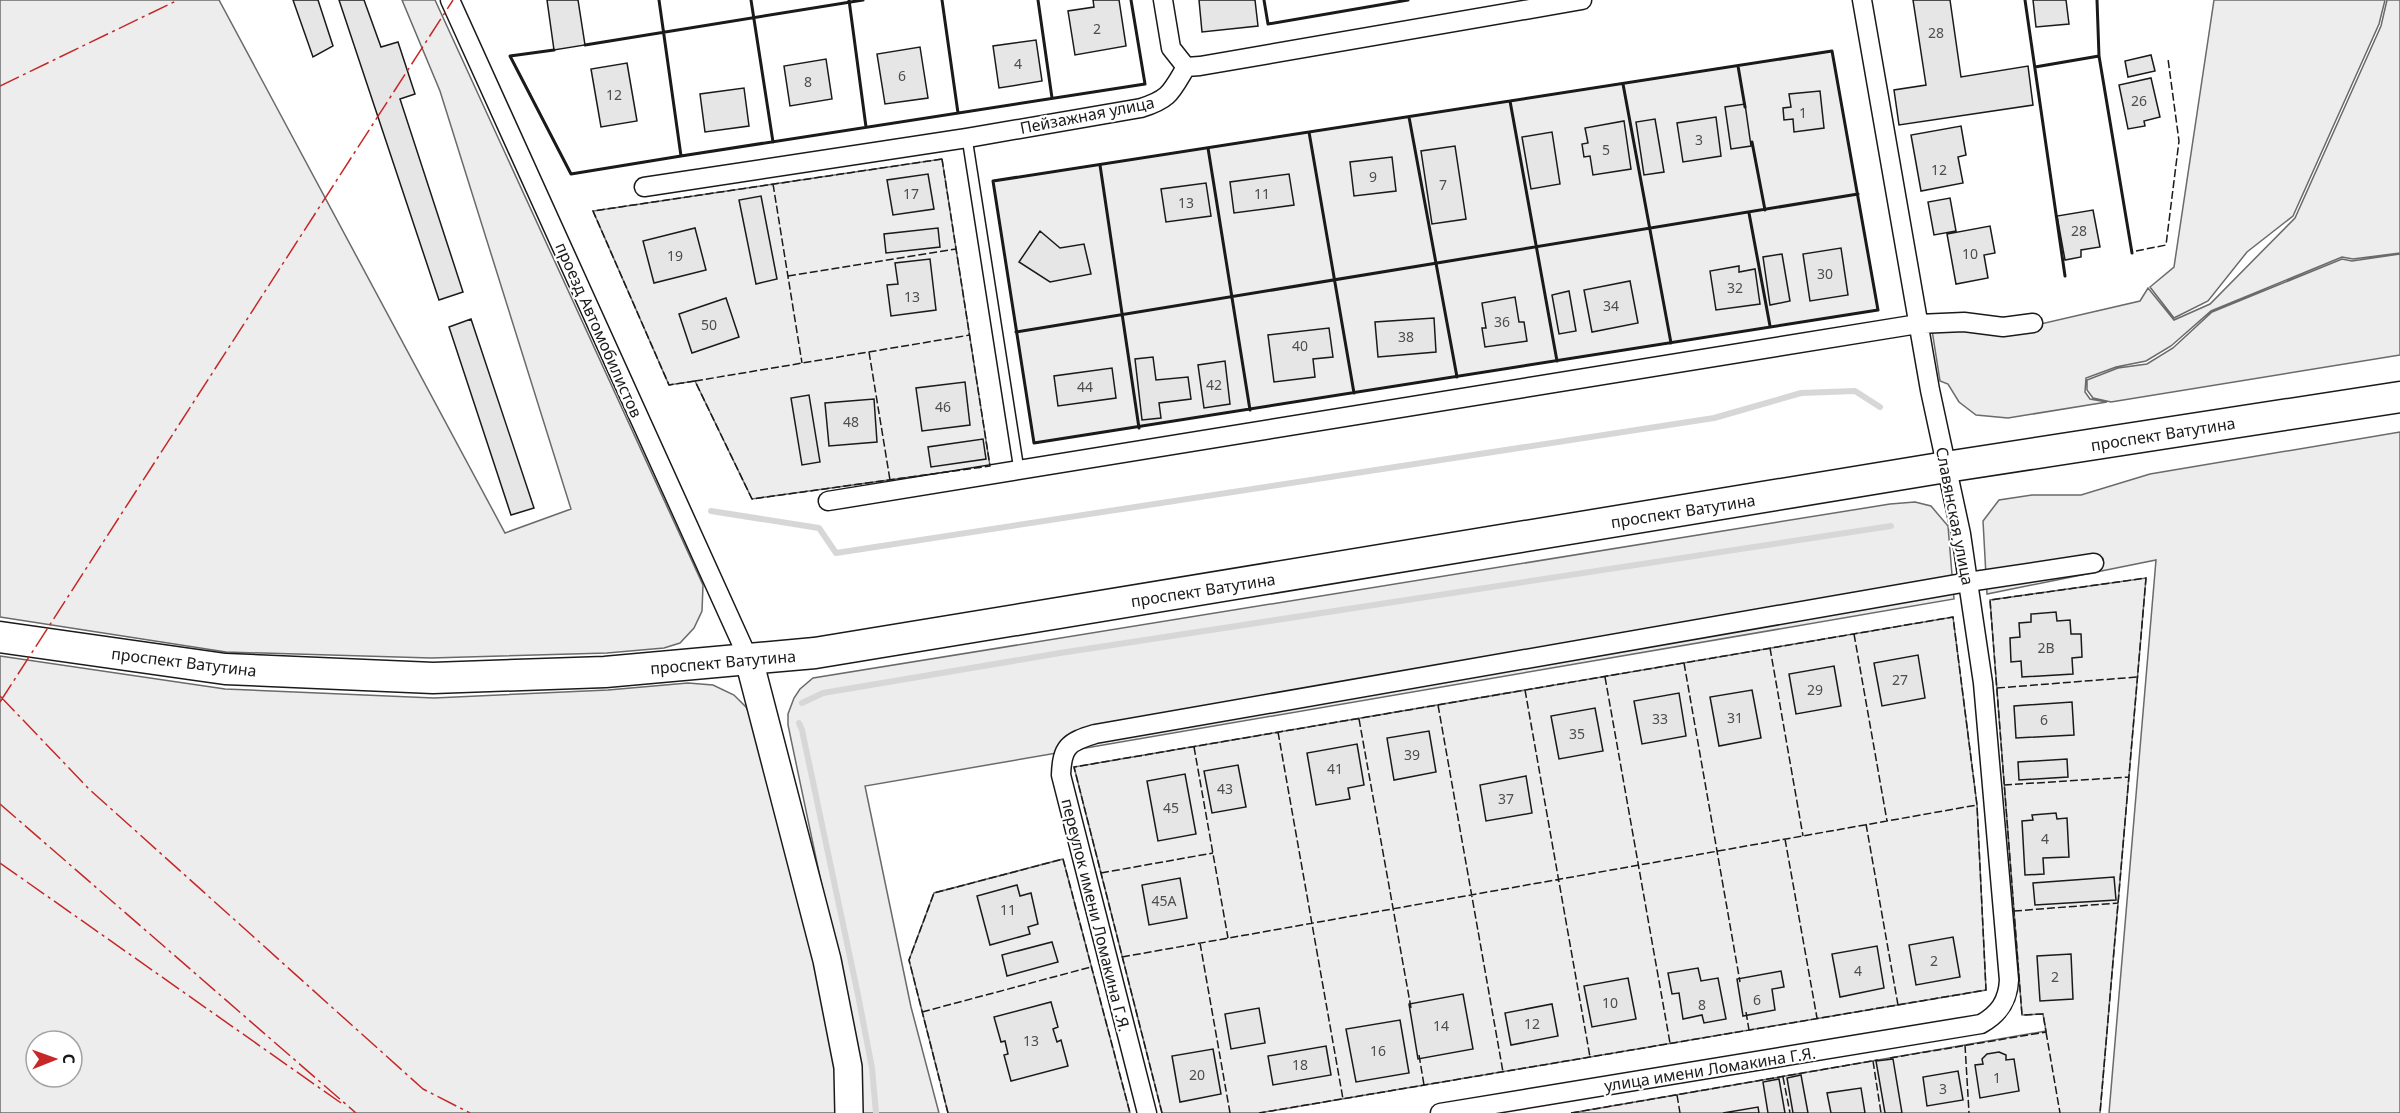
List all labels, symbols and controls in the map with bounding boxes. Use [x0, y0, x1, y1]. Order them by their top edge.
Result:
house number: 2 [1093, 19, 1101, 38]
house number: 28 [1928, 23, 1944, 42]
house number: 4 [1014, 54, 1022, 73]
house number: 6 [898, 66, 906, 85]
house number: 8 [804, 72, 812, 91]
house number: 12 [606, 85, 622, 104]
street label: Пейзажная улица [1018, 91, 1156, 139]
house number: 26 [2131, 91, 2147, 110]
house number: 1 [1799, 103, 1807, 122]
house number: 3 [1695, 130, 1703, 149]
house number: 5 [1602, 140, 1610, 159]
house number: 12 [1931, 160, 1947, 179]
house number: 9 [1369, 167, 1377, 186]
house number: 7 [1439, 175, 1447, 194]
house number: 17 [903, 184, 919, 203]
house number: 11 [1254, 184, 1270, 203]
house number: 13 [1178, 193, 1194, 212]
house number: 28 [2071, 221, 2087, 240]
street label: проезд Автомобилистов [550, 239, 648, 421]
house number: 10 [1962, 244, 1978, 263]
house number: 19 [667, 246, 683, 265]
house number: 30 [1817, 264, 1833, 283]
house number: 32 [1727, 278, 1743, 297]
house number: 13 [904, 287, 920, 306]
house number: 34 [1603, 296, 1619, 315]
house number: 36 [1494, 312, 1510, 331]
house number: 50 [701, 315, 717, 334]
house number: 38 [1398, 327, 1414, 346]
house number: 40 [1292, 336, 1308, 355]
house number: 42 [1206, 375, 1222, 394]
house number: 44 [1077, 377, 1093, 396]
house number: 46 [935, 397, 951, 416]
house number: 48 [843, 412, 859, 431]
street label: проспект Ватутина [2089, 412, 2237, 456]
street label: Славянская улица [1931, 445, 1979, 587]
street label: проспект Ватутина [1609, 489, 1757, 533]
street label: проспект Ватутина [1129, 568, 1277, 612]
house number: 2В [2037, 638, 2055, 657]
street label: проспект Ватутина [110, 642, 258, 682]
street label: проспект Ватутина [649, 645, 797, 679]
house number: 27 [1892, 670, 1908, 689]
house number: 29 [1807, 680, 1823, 699]
house number: 31 [1727, 708, 1743, 727]
house number: 33 [1652, 709, 1668, 728]
house number: 6 [2040, 710, 2048, 729]
house number: 35 [1569, 724, 1585, 743]
house number: 39 [1404, 745, 1420, 764]
house number: 41 [1327, 759, 1343, 778]
house number: 43 [1217, 779, 1233, 798]
house number: 37 [1498, 789, 1514, 808]
street label: переулок имени Ломакина Г.Я. [1056, 796, 1136, 1034]
house number: 45 [1163, 798, 1179, 817]
house number: 4 [2041, 829, 2049, 848]
house number: 45А [1152, 891, 1177, 910]
house number: 11 [1000, 900, 1016, 919]
house number: 2 [1930, 951, 1938, 970]
house number: 4 [1854, 961, 1862, 980]
house number: 2 [2051, 967, 2059, 986]
house number: 6 [1753, 990, 1761, 1009]
house number: 10 [1602, 993, 1618, 1012]
house number: 8 [1698, 995, 1706, 1014]
house number: 12 [1524, 1014, 1540, 1033]
house number: 14 [1433, 1016, 1449, 1035]
north arrow [24, 1029, 84, 1089]
house number: 13 [1023, 1031, 1039, 1050]
house number: 16 [1370, 1041, 1386, 1060]
street label: улица имени Ломакина Г.Я. [1603, 1041, 1817, 1097]
text: С [58, 1053, 80, 1064]
house number: 18 [1292, 1055, 1308, 1074]
house number: 20 [1189, 1065, 1205, 1084]
house number: 1 [1993, 1068, 2001, 1087]
house number: 3 [1939, 1079, 1947, 1098]

